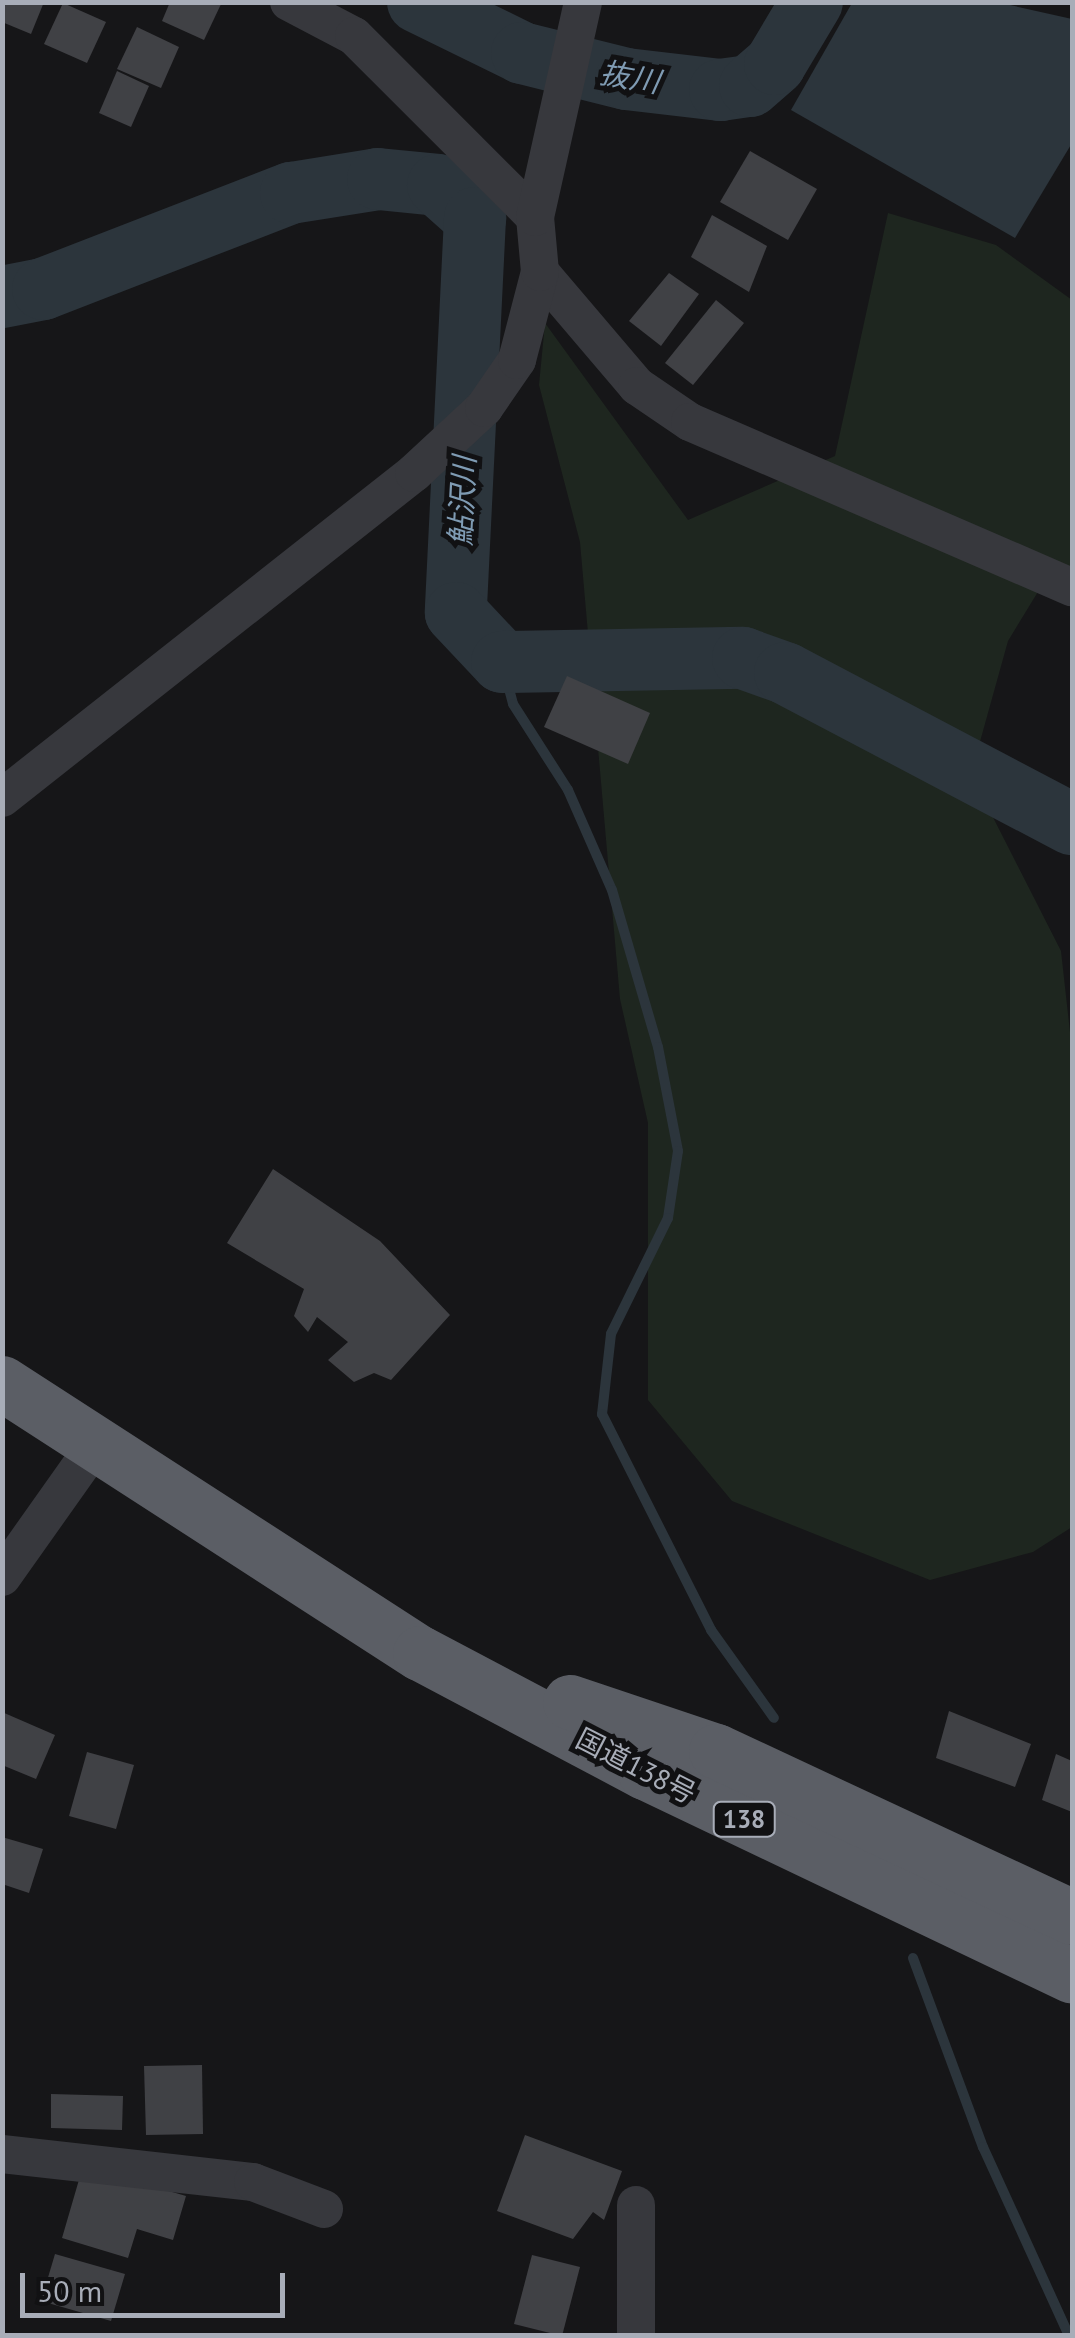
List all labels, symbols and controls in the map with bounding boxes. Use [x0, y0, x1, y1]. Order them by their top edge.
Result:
water label: 抜川 [597, 54, 663, 100]
water label: 鮎沢川 [442, 455, 482, 547]
street label: 国道138号 [571, 1722, 701, 1810]
road number: 138 [712, 1799, 776, 1839]
scale bar [25, 2253, 290, 2315]
text: 50 m [37, 2271, 102, 2310]

